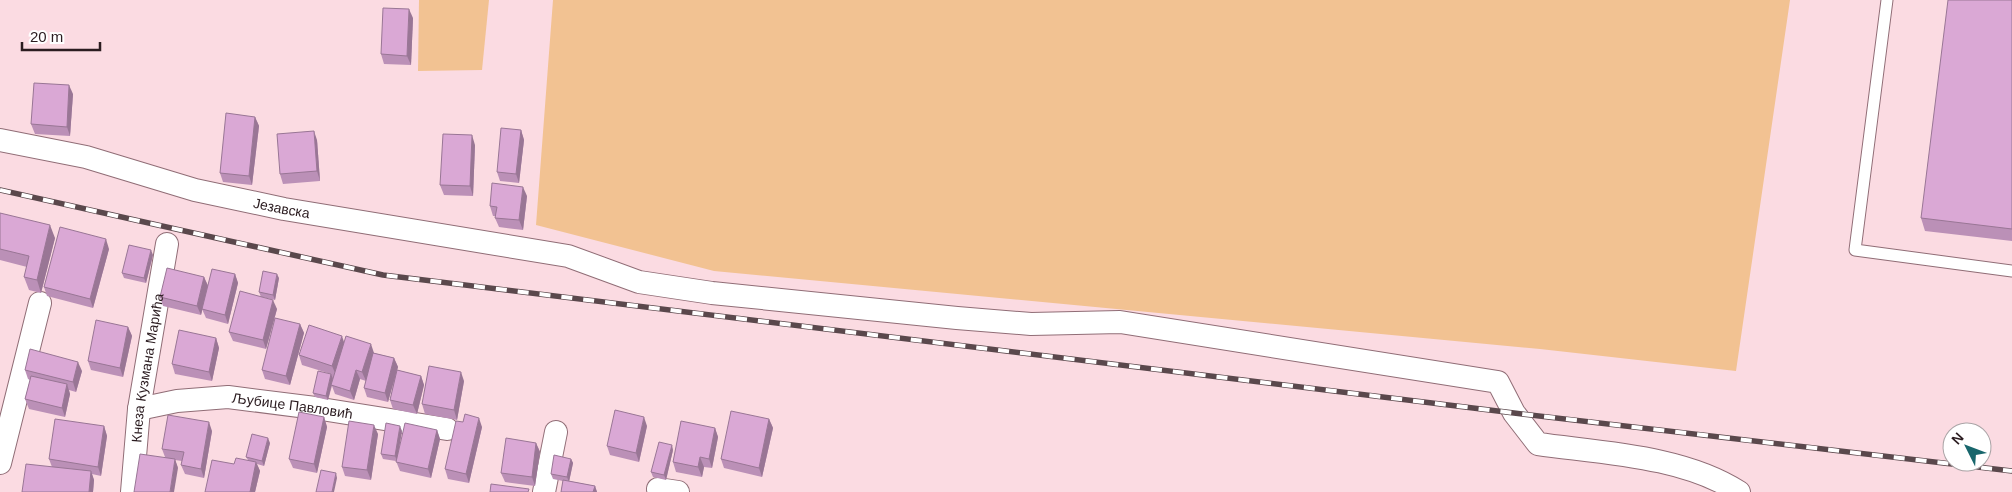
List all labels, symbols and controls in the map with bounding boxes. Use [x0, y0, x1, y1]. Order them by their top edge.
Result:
scale bar [22, 20, 100, 52]
text: 20 m [30, 28, 63, 45]
street label: Језавска [252, 195, 311, 221]
street label: Кнеза Кузмана Марића [128, 292, 167, 443]
street label: Љубице Павловић [231, 390, 354, 422]
north arrow [1942, 422, 1992, 472]
text: N [1948, 429, 1967, 447]

